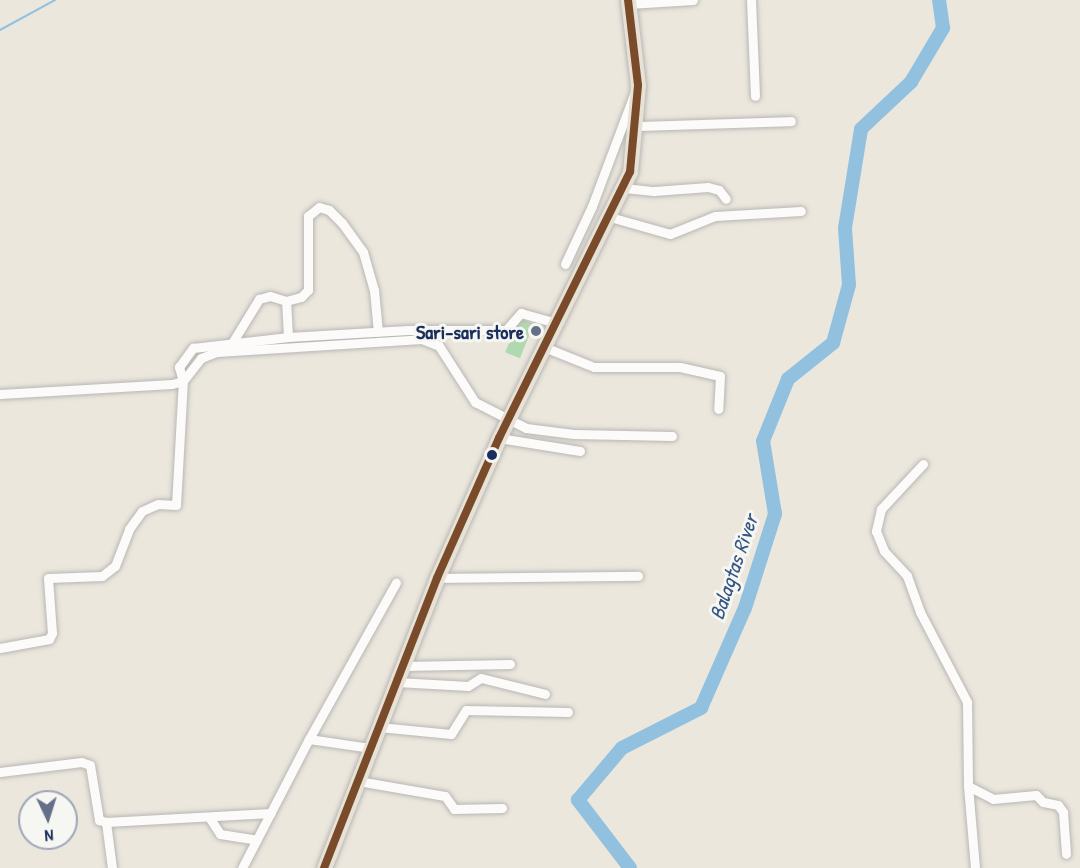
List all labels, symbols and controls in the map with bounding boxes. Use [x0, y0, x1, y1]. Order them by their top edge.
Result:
place label: Sari-sari store [416, 319, 524, 343]
marker: Sari-sari store [529, 324, 543, 338]
unlabelled marker [486, 449, 498, 461]
water label: Balagtas River [704, 511, 764, 623]
north arrow [18, 790, 78, 850]
text: N [44, 825, 54, 847]

